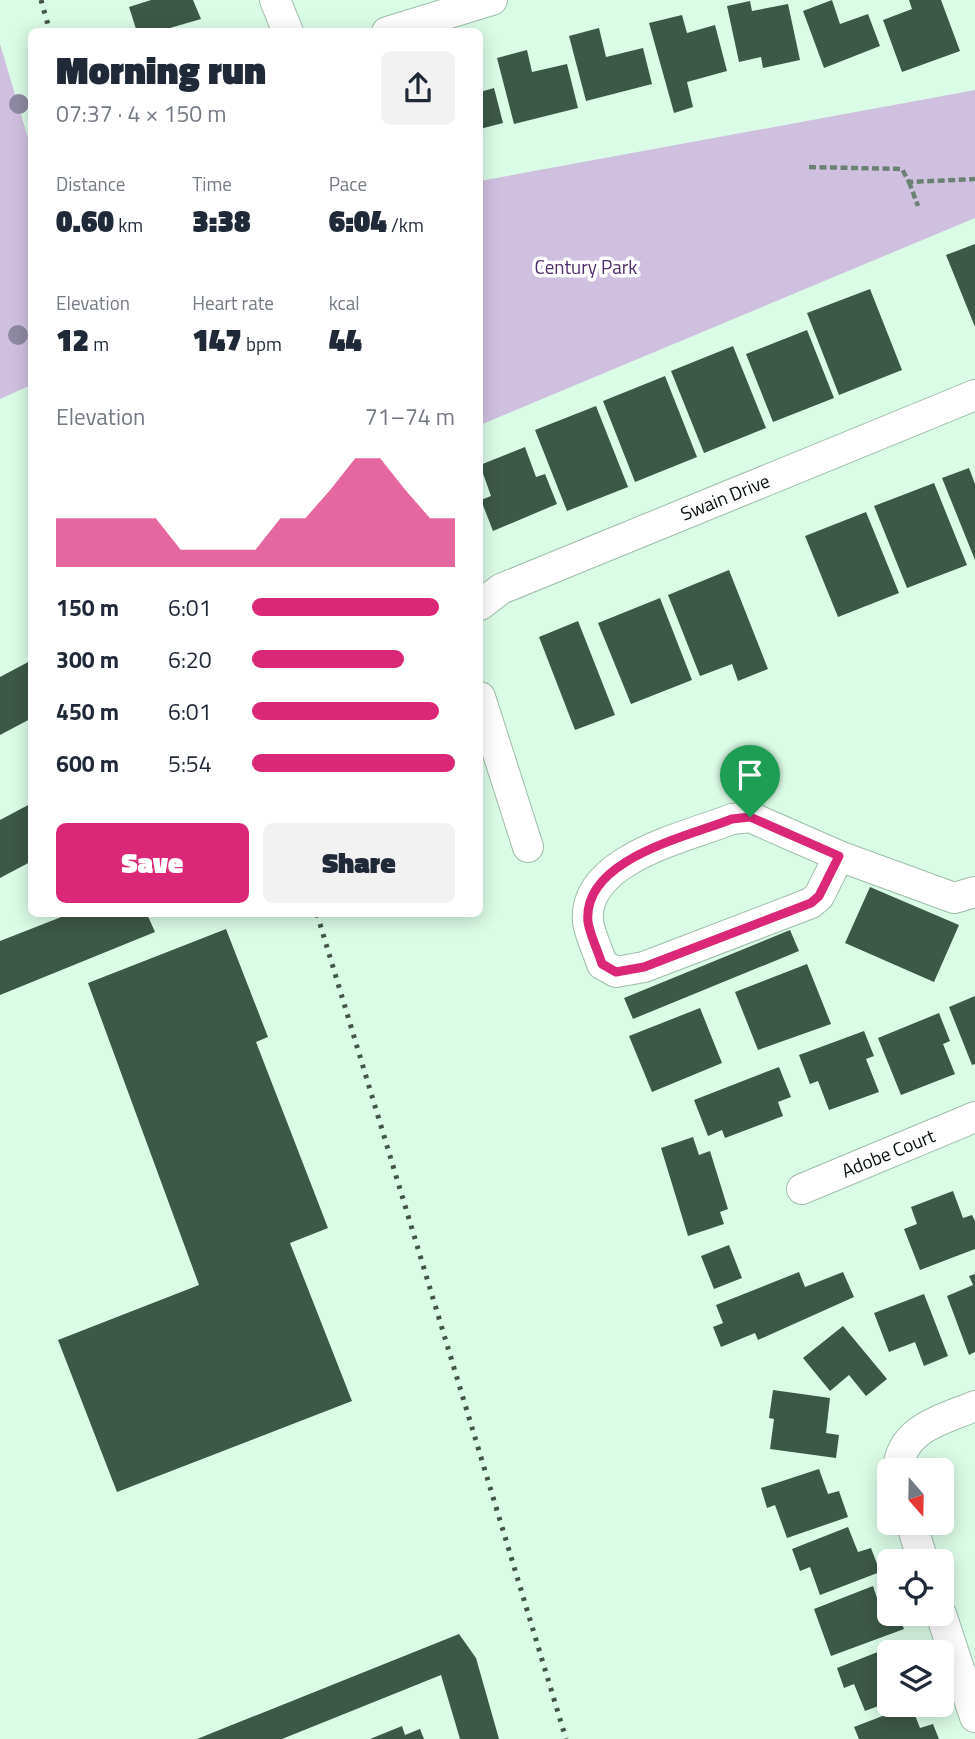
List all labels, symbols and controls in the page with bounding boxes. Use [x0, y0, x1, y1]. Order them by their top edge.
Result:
text: Morning run [56, 41, 266, 99]
button: share [381, 51, 455, 125]
text: 07:37 · 4 × 150 m [56, 96, 226, 131]
text: Distance [56, 169, 125, 198]
text: Time [192, 169, 232, 198]
text: Pace [329, 169, 367, 198]
text: 0.60 [56, 198, 114, 244]
text: 3:38 [192, 198, 250, 244]
text: 6:04 [329, 198, 387, 244]
text: km [114, 210, 143, 239]
text: /km [387, 210, 424, 239]
park label: Century Park [535, 252, 637, 281]
text: Elevation [56, 288, 130, 317]
text: Heart rate [192, 288, 274, 317]
text: kcal [329, 288, 360, 317]
text: 12 [56, 317, 89, 363]
text: 147 [192, 317, 242, 363]
text: 44 [329, 317, 362, 363]
text: m [89, 329, 109, 358]
text: bpm [242, 329, 282, 358]
text: Elevation [56, 399, 145, 434]
text: 71–74 m [365, 399, 455, 434]
street label: Swain Drive [676, 465, 774, 528]
text: 150 m [56, 590, 119, 625]
text: 6:01 [168, 590, 212, 625]
text: 300 m [56, 642, 119, 677]
text: 6:20 [168, 642, 212, 677]
text: 450 m [56, 694, 119, 729]
text: 6:01 [168, 694, 212, 729]
pin [720, 745, 780, 817]
text: 600 m [56, 746, 119, 781]
text: 5:54 [168, 746, 212, 781]
icon: arrive [731, 756, 769, 794]
button: Save [56, 823, 249, 903]
button: Share [263, 823, 455, 903]
street label: Adobe Court [837, 1121, 939, 1184]
north arrow [877, 1458, 954, 1535]
map controls [877, 1458, 954, 1717]
button: locate [877, 1549, 954, 1626]
button: layers [877, 1640, 954, 1717]

